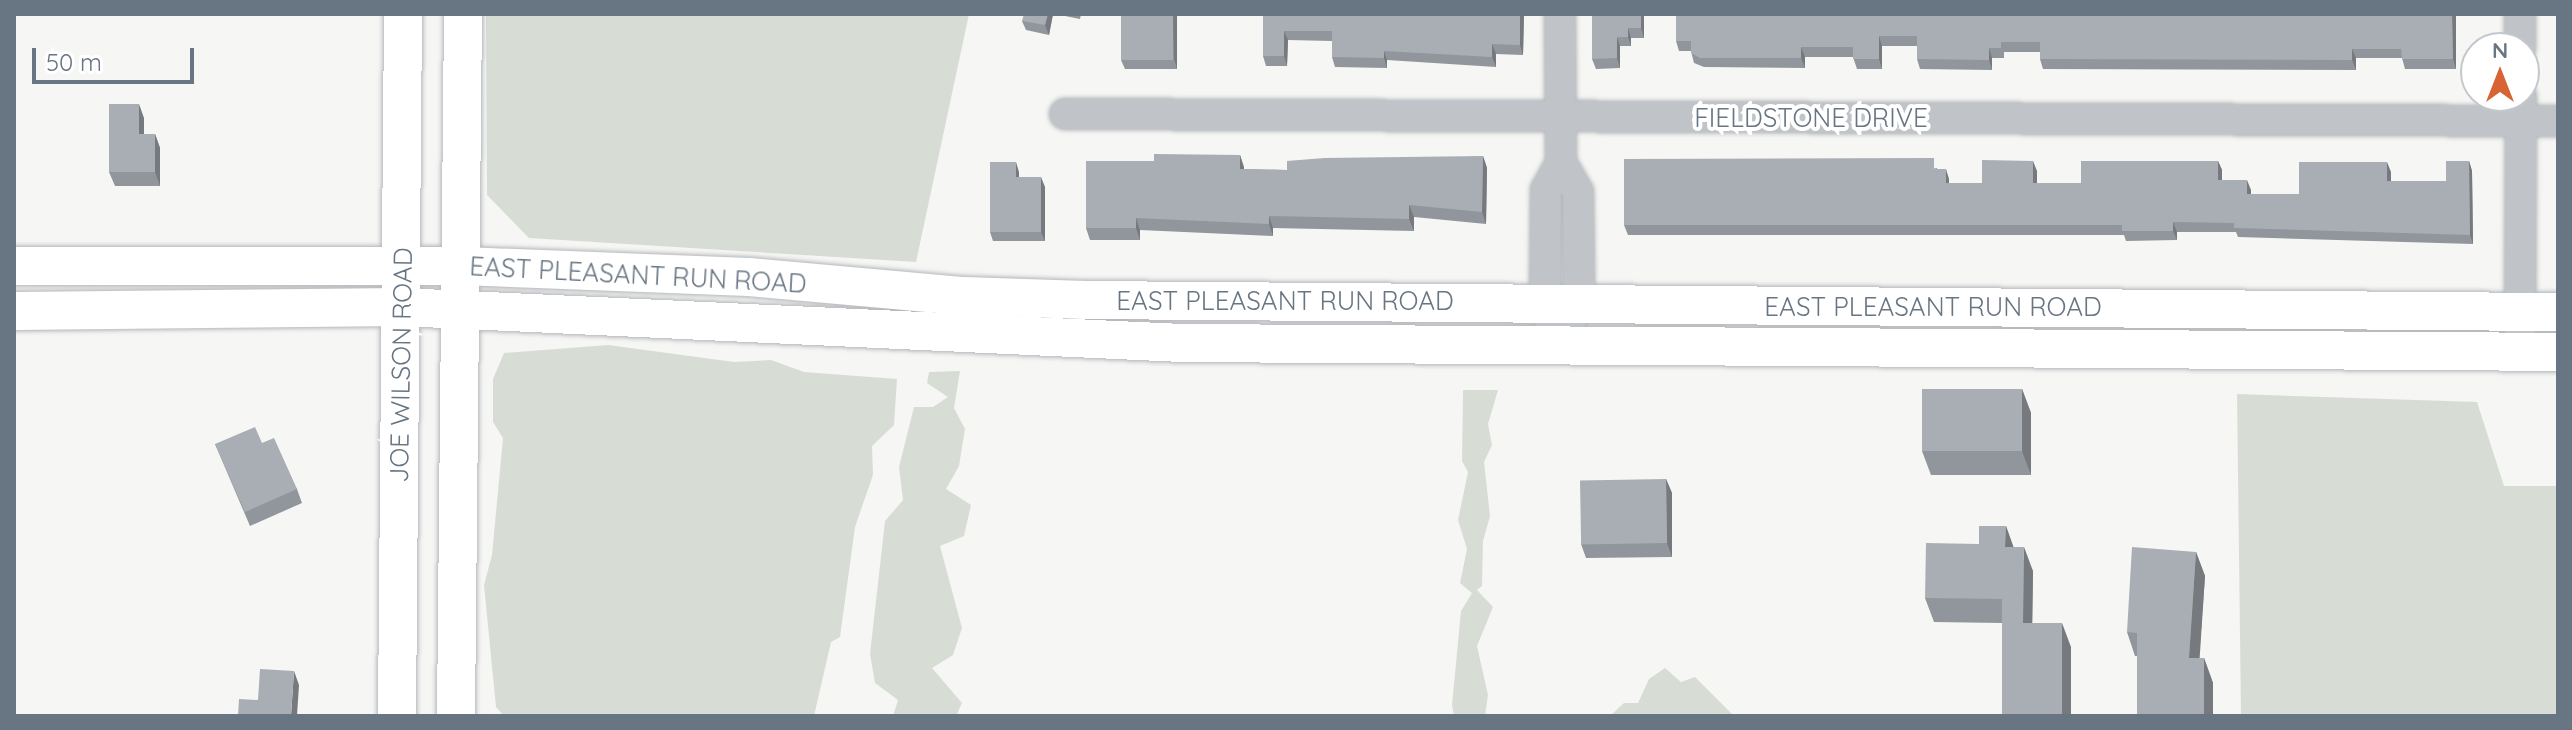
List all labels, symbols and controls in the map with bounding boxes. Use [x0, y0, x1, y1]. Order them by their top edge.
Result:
scale bar [36, 32, 198, 82]
north arrow [2460, 32, 2540, 112]
text: N [2492, 36, 2508, 64]
text: 50 m [46, 47, 102, 77]
street label: FIELDSTONE DRIVE [1694, 102, 1928, 134]
street label: JOE WILSON ROAD [383, 247, 419, 483]
street label: EAST PLEASANT RUN ROAD [469, 251, 807, 299]
street label: EAST PLEASANT RUN ROAD [1116, 285, 1454, 317]
street label: EAST PLEASANT RUN ROAD [1764, 291, 2102, 323]

